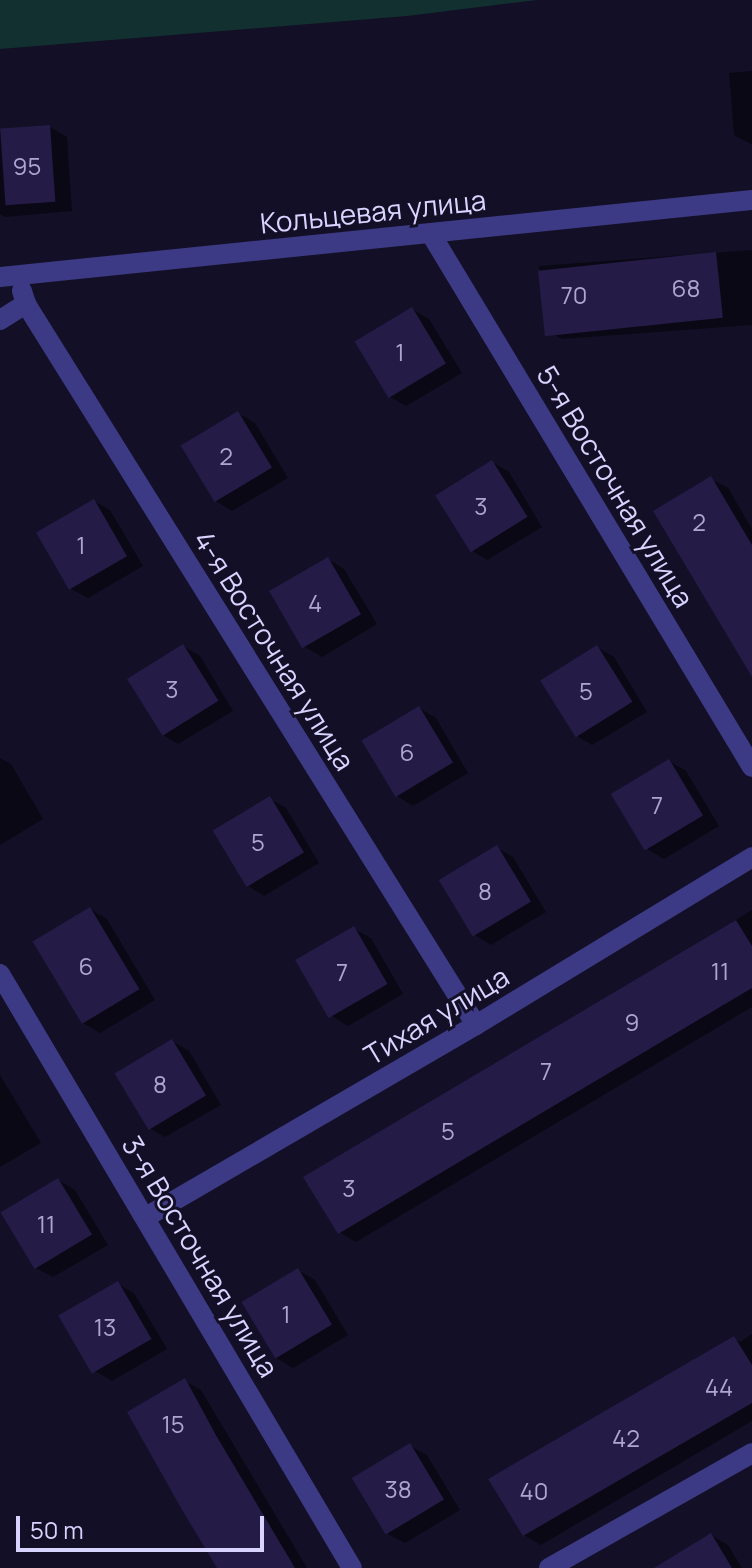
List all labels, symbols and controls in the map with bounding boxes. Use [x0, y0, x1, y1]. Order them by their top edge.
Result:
house number: 95 [13, 152, 41, 180]
street label: Кольцевая улица [258, 182, 488, 240]
house number: 68 [672, 274, 700, 302]
house number: 70 [561, 281, 587, 309]
house number: 1 [395, 338, 405, 366]
street label: 5-я Восточная улица [531, 359, 701, 613]
house number: 2 [219, 442, 233, 470]
house number: 3 [474, 492, 488, 520]
house number: 2 [692, 508, 706, 536]
street label: 4-я Восточная улица [188, 524, 362, 776]
house number: 1 [76, 531, 86, 559]
house number: 4 [308, 589, 322, 617]
house number: 3 [165, 675, 179, 703]
house number: 5 [579, 677, 593, 705]
house number: 6 [400, 738, 414, 766]
house number: 7 [651, 791, 663, 819]
house number: 5 [251, 828, 265, 856]
house number: 8 [478, 877, 492, 905]
house number: 6 [79, 952, 93, 980]
house number: 11 [711, 957, 729, 985]
house number: 7 [336, 958, 348, 986]
street label: Тихая улица [358, 959, 514, 1071]
house number: 9 [625, 1008, 639, 1036]
house number: 7 [540, 1057, 552, 1085]
house number: 8 [153, 1070, 167, 1098]
house number: 5 [441, 1117, 455, 1145]
street label: 3-я Восточная улица [116, 1129, 286, 1383]
house number: 3 [342, 1174, 356, 1202]
house number: 11 [37, 1210, 55, 1238]
house number: 1 [281, 1300, 291, 1328]
house number: 13 [94, 1313, 116, 1341]
house number: 44 [705, 1373, 733, 1401]
house number: 15 [161, 1410, 185, 1438]
house number: 42 [612, 1424, 640, 1452]
house number: 38 [384, 1475, 412, 1503]
house number: 40 [520, 1477, 548, 1505]
scale bar [20, 1500, 268, 1550]
text: 50 m [30, 1513, 84, 1546]

